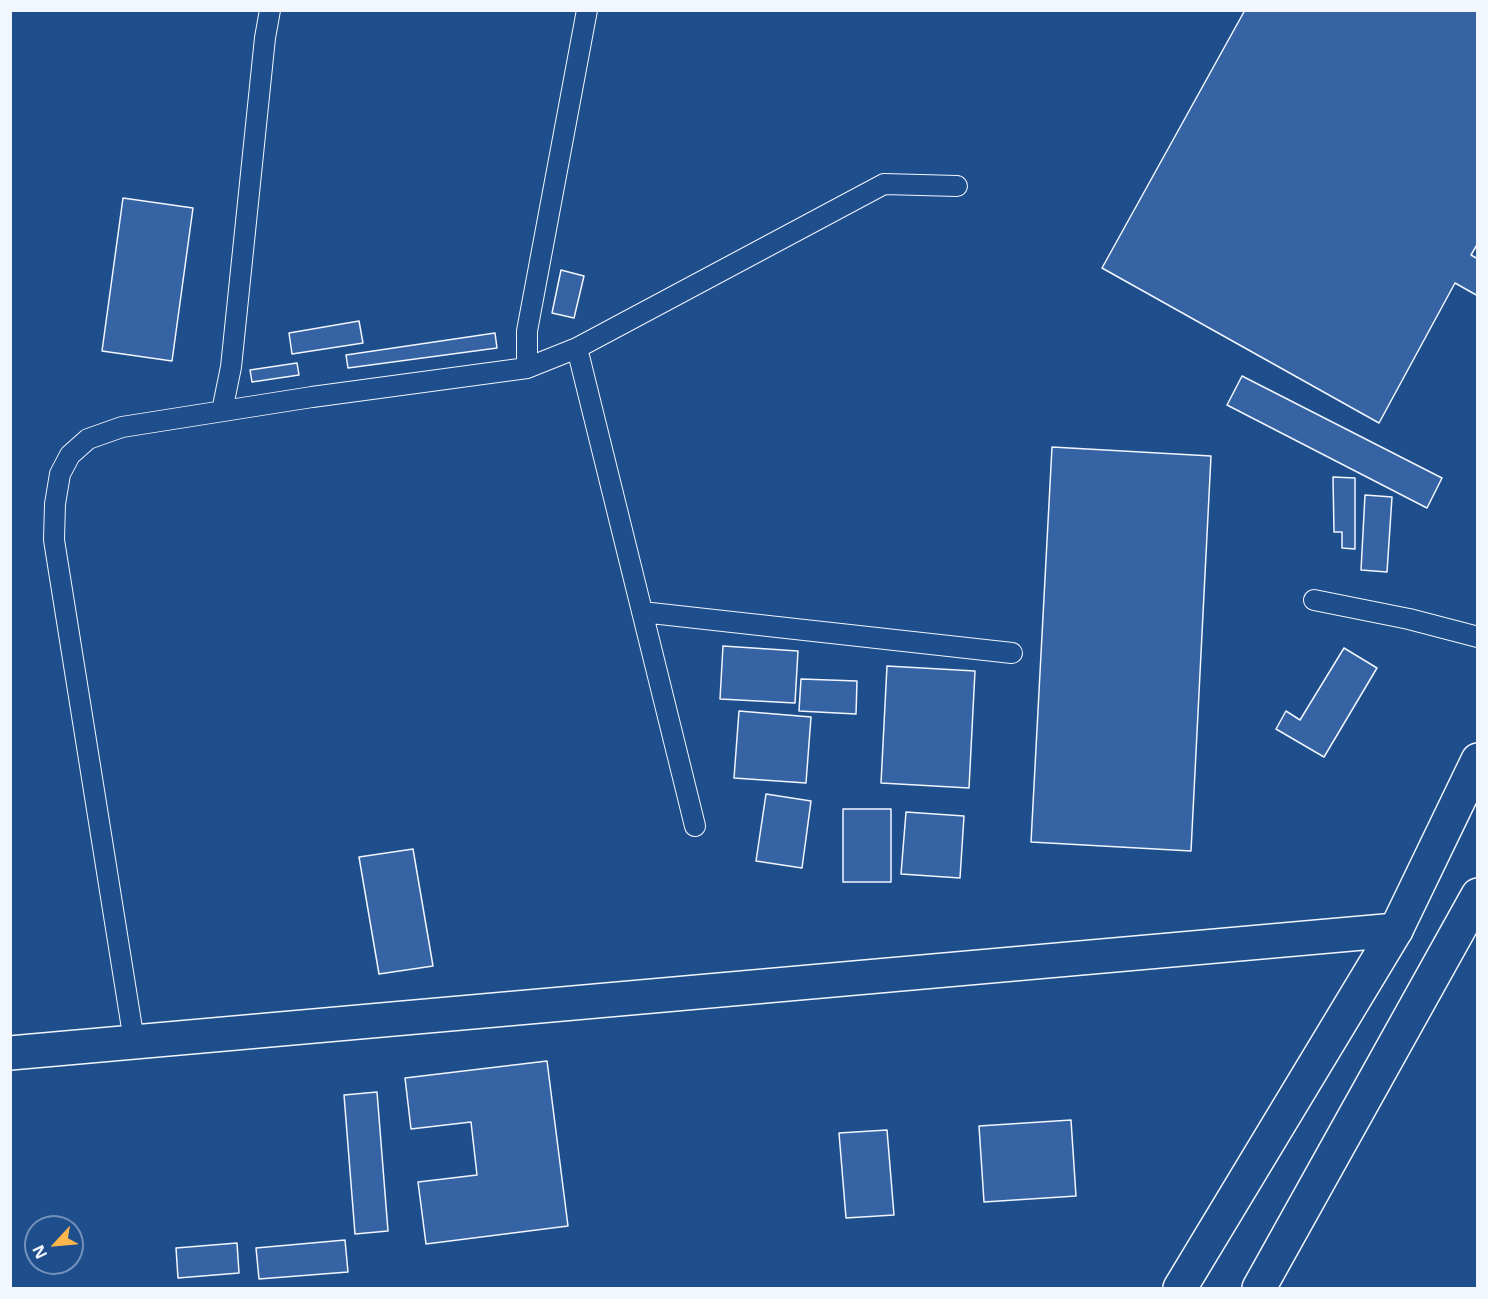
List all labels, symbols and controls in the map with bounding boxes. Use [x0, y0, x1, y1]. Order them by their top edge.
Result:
north arrow [24, 1215, 84, 1275]
text: N [27, 1241, 52, 1263]

